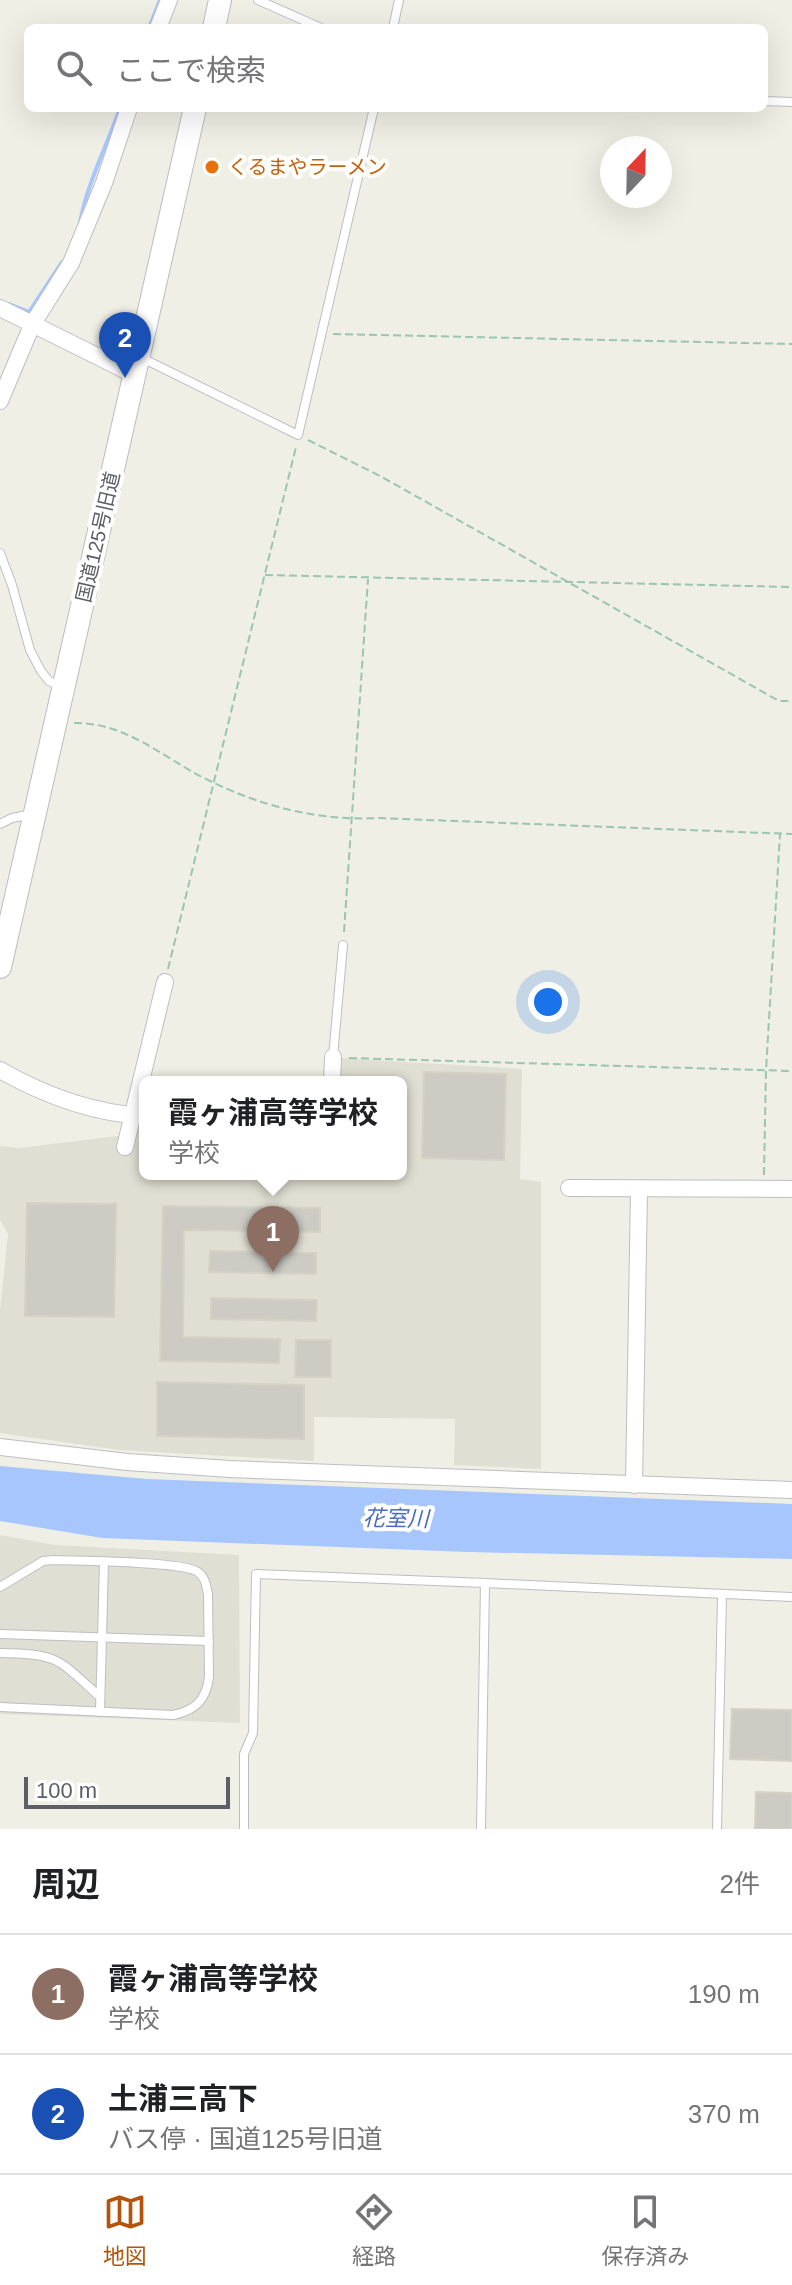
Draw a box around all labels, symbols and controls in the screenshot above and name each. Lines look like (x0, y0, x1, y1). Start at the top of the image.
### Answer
search box (24, 24, 768, 112)
icon: search (52, 46, 96, 90)
text: ここで検索 (116, 54, 266, 87)
north arrow (600, 136, 672, 208)
place label: くるまやラーメン (228, 156, 387, 178)
marker: くるまやラーメン (203, 158, 221, 176)
pin: 2 (99, 312, 151, 378)
street label: 国道125号旧道 (72, 470, 124, 604)
your location (528, 982, 568, 1022)
popup (139, 1076, 407, 1180)
text: 霞ヶ浦高等学校 (168, 1096, 378, 1129)
text: 学校 (168, 1138, 220, 1168)
pin: 1 (247, 1206, 299, 1272)
water label: 花室川 (363, 1505, 431, 1532)
scale bar (24, 1773, 230, 1809)
text: 100 m (36, 1778, 97, 1803)
text: 周辺 (32, 1865, 100, 1903)
text: 2件 (720, 1869, 760, 1899)
text: 霞ヶ浦高等学校 (108, 1962, 318, 1995)
text: 1 (51, 1979, 65, 2009)
text: 190 m (688, 1979, 760, 2009)
text: 学校 (108, 2004, 160, 2034)
text: 土浦三高下 (108, 2082, 258, 2115)
text: 2 (51, 2099, 65, 2129)
text: 370 m (688, 2099, 760, 2129)
text: バス停 · 国道125号旧道 (108, 2124, 383, 2154)
tab: 地図 (103, 2190, 147, 2270)
tab: 経路 (352, 2190, 396, 2270)
tab: 保存済み (601, 2190, 689, 2270)

